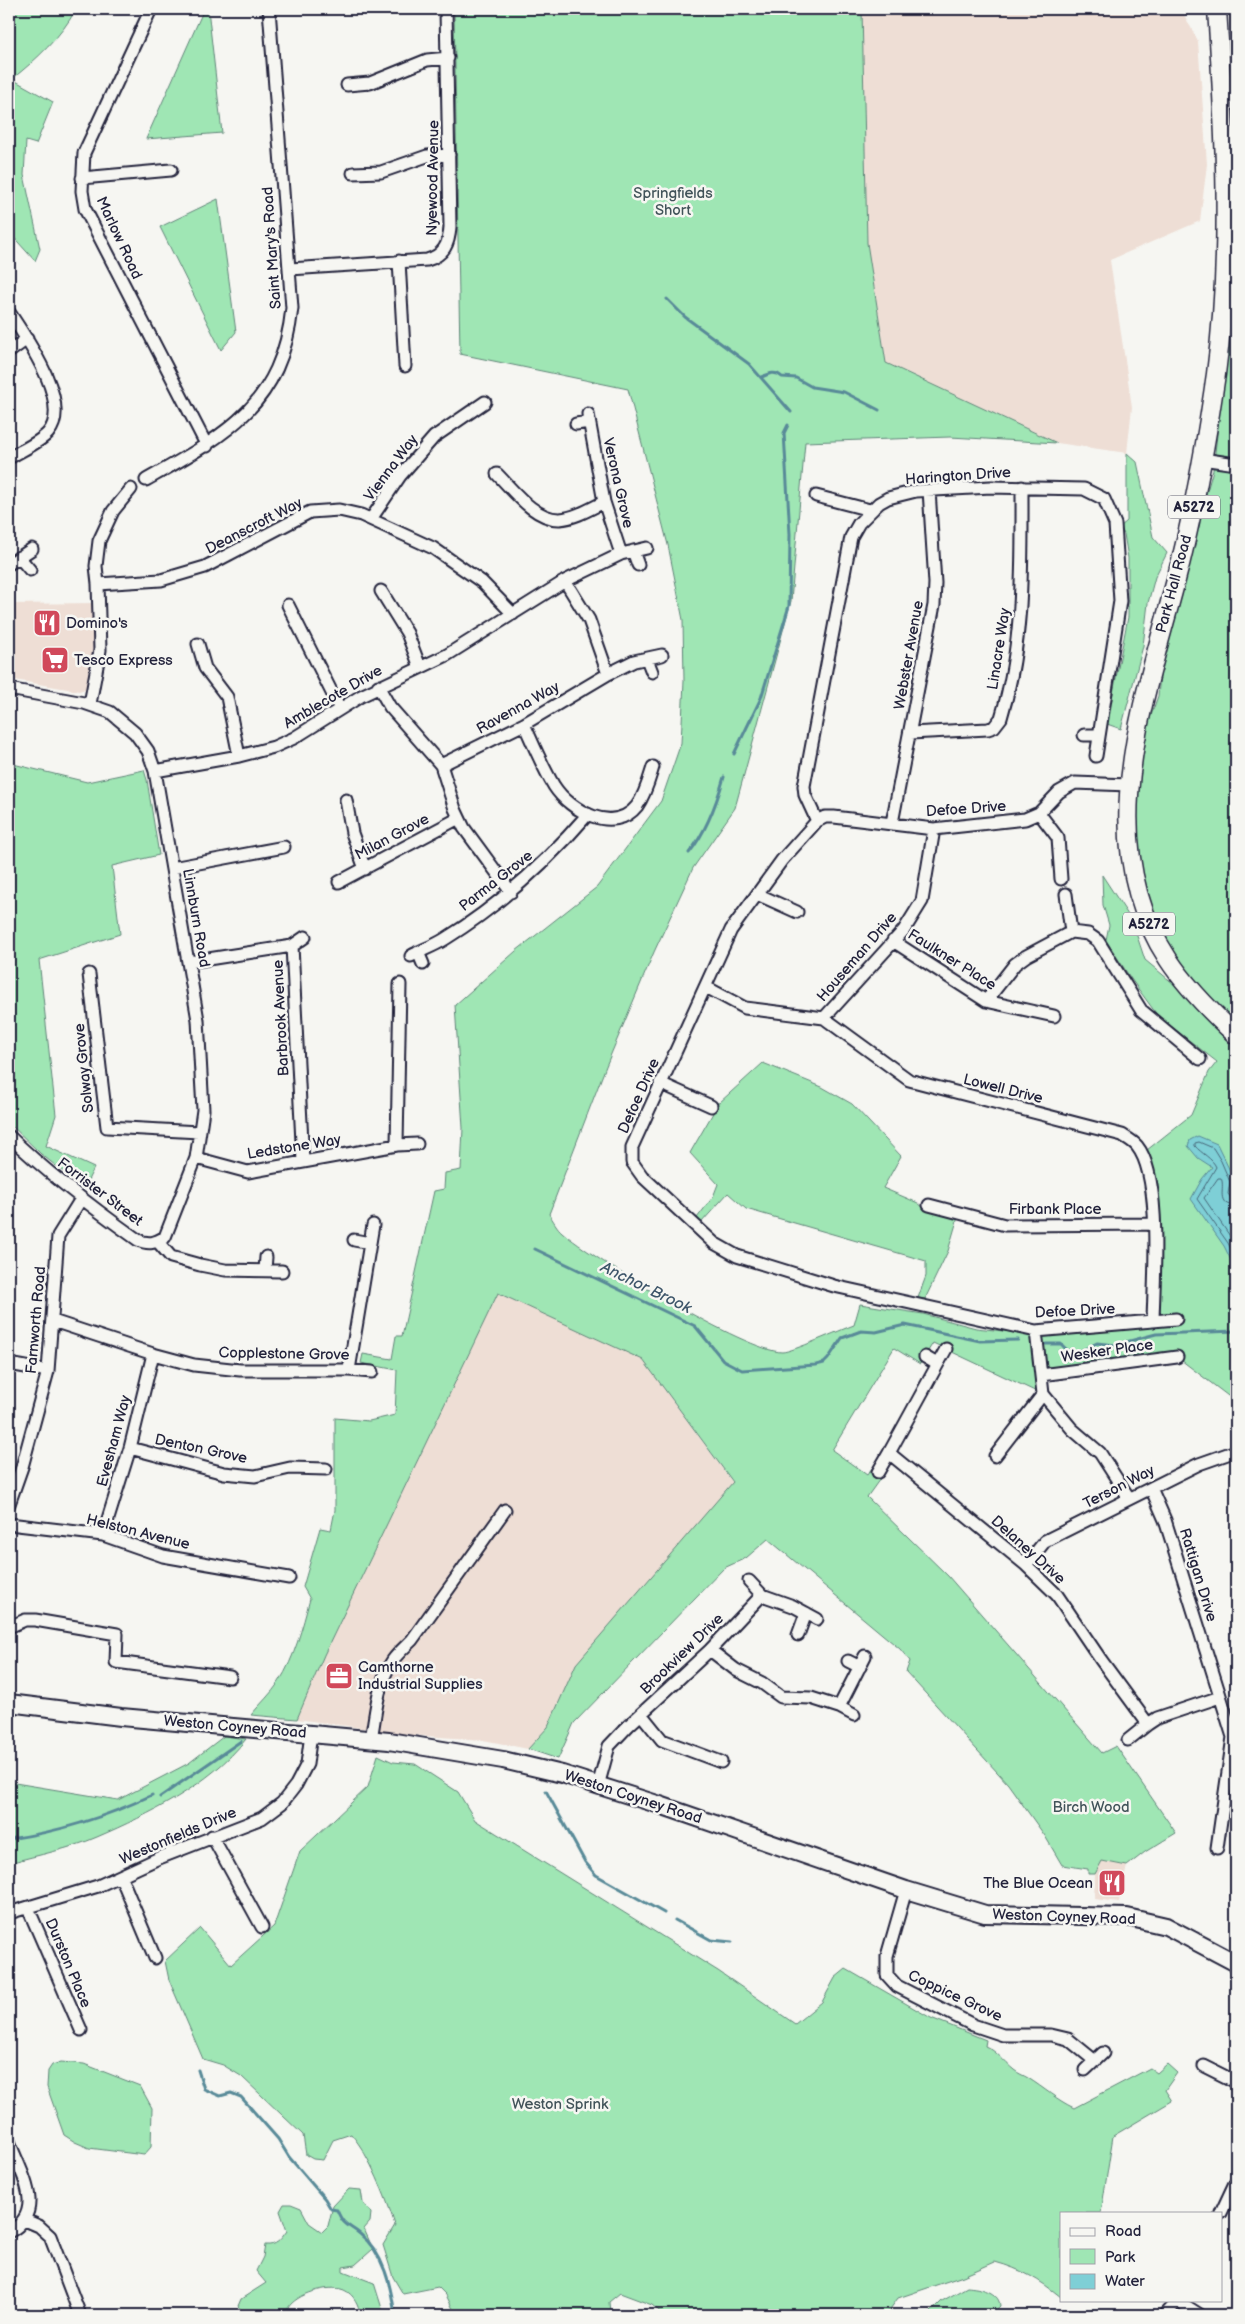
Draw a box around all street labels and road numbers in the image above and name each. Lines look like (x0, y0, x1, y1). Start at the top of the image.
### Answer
street label: Nyewood Avenue (422, 120, 444, 236)
street label: Saint Mary's Road (258, 186, 286, 310)
street label: Marlow Road (92, 194, 146, 282)
street label: Vienna Way (360, 431, 422, 505)
street label: Verona Grove (598, 436, 638, 530)
street label: Harington Drive (904, 463, 1012, 489)
street label: Deanscroft Way (202, 493, 306, 559)
road number: A5272 (1168, 496, 1220, 518)
street label: Park Hall Road (1152, 533, 1196, 635)
street label: Webster Avenue (890, 599, 928, 711)
street label: Linacre Way (983, 606, 1015, 691)
street label: Amblecote Drive (280, 661, 386, 733)
street label: Ravenna Way (473, 677, 563, 739)
street label: Defoe Drive (925, 797, 1007, 821)
street label: Milan Grove (352, 809, 432, 865)
street label: Parma Grove (455, 846, 537, 916)
street label: Linnburn Road (178, 867, 214, 969)
street label: Houseman Drive (813, 908, 901, 1006)
road number: A5272 (1123, 912, 1175, 936)
street label: Faulkner Place (904, 925, 1000, 995)
street label: Barbrook Avenue (268, 959, 294, 1077)
street label: Solway Grove (70, 1022, 98, 1114)
street label: Defoe Drive (614, 1055, 664, 1137)
street label: Lowell Drive (961, 1070, 1045, 1108)
street label: Ledstone Way (246, 1130, 342, 1164)
street label: Forrister Street (53, 1154, 147, 1231)
street label: Firbank Place (1009, 1200, 1101, 1219)
street label: Farnworth Road (22, 1265, 50, 1375)
street label: Defoe Drive (1034, 1299, 1116, 1323)
street label: Wesker Place (1060, 1335, 1154, 1367)
street label: Copplestone Grove (218, 1343, 350, 1365)
street label: Evesham Way (93, 1393, 135, 1489)
street label: Denton Grove (153, 1430, 249, 1468)
street label: Terson Way (1080, 1461, 1158, 1513)
street label: Helston Avenue (84, 1510, 192, 1554)
street label: Delaney Drive (987, 1512, 1069, 1588)
street label: Rattigan Drive (1175, 1526, 1221, 1624)
street label: Brookview Drive (636, 1609, 728, 1699)
street label: Weston Coyney Road (163, 1711, 307, 1743)
street label: Weston Coyney Road (562, 1766, 704, 1828)
street label: Westonfields Drive (117, 1803, 239, 1869)
street label: Weston Coyney Road (992, 1905, 1136, 1929)
street label: Durston Place (41, 1915, 95, 2011)
street label: Coppice Grove (905, 1966, 1005, 2026)

